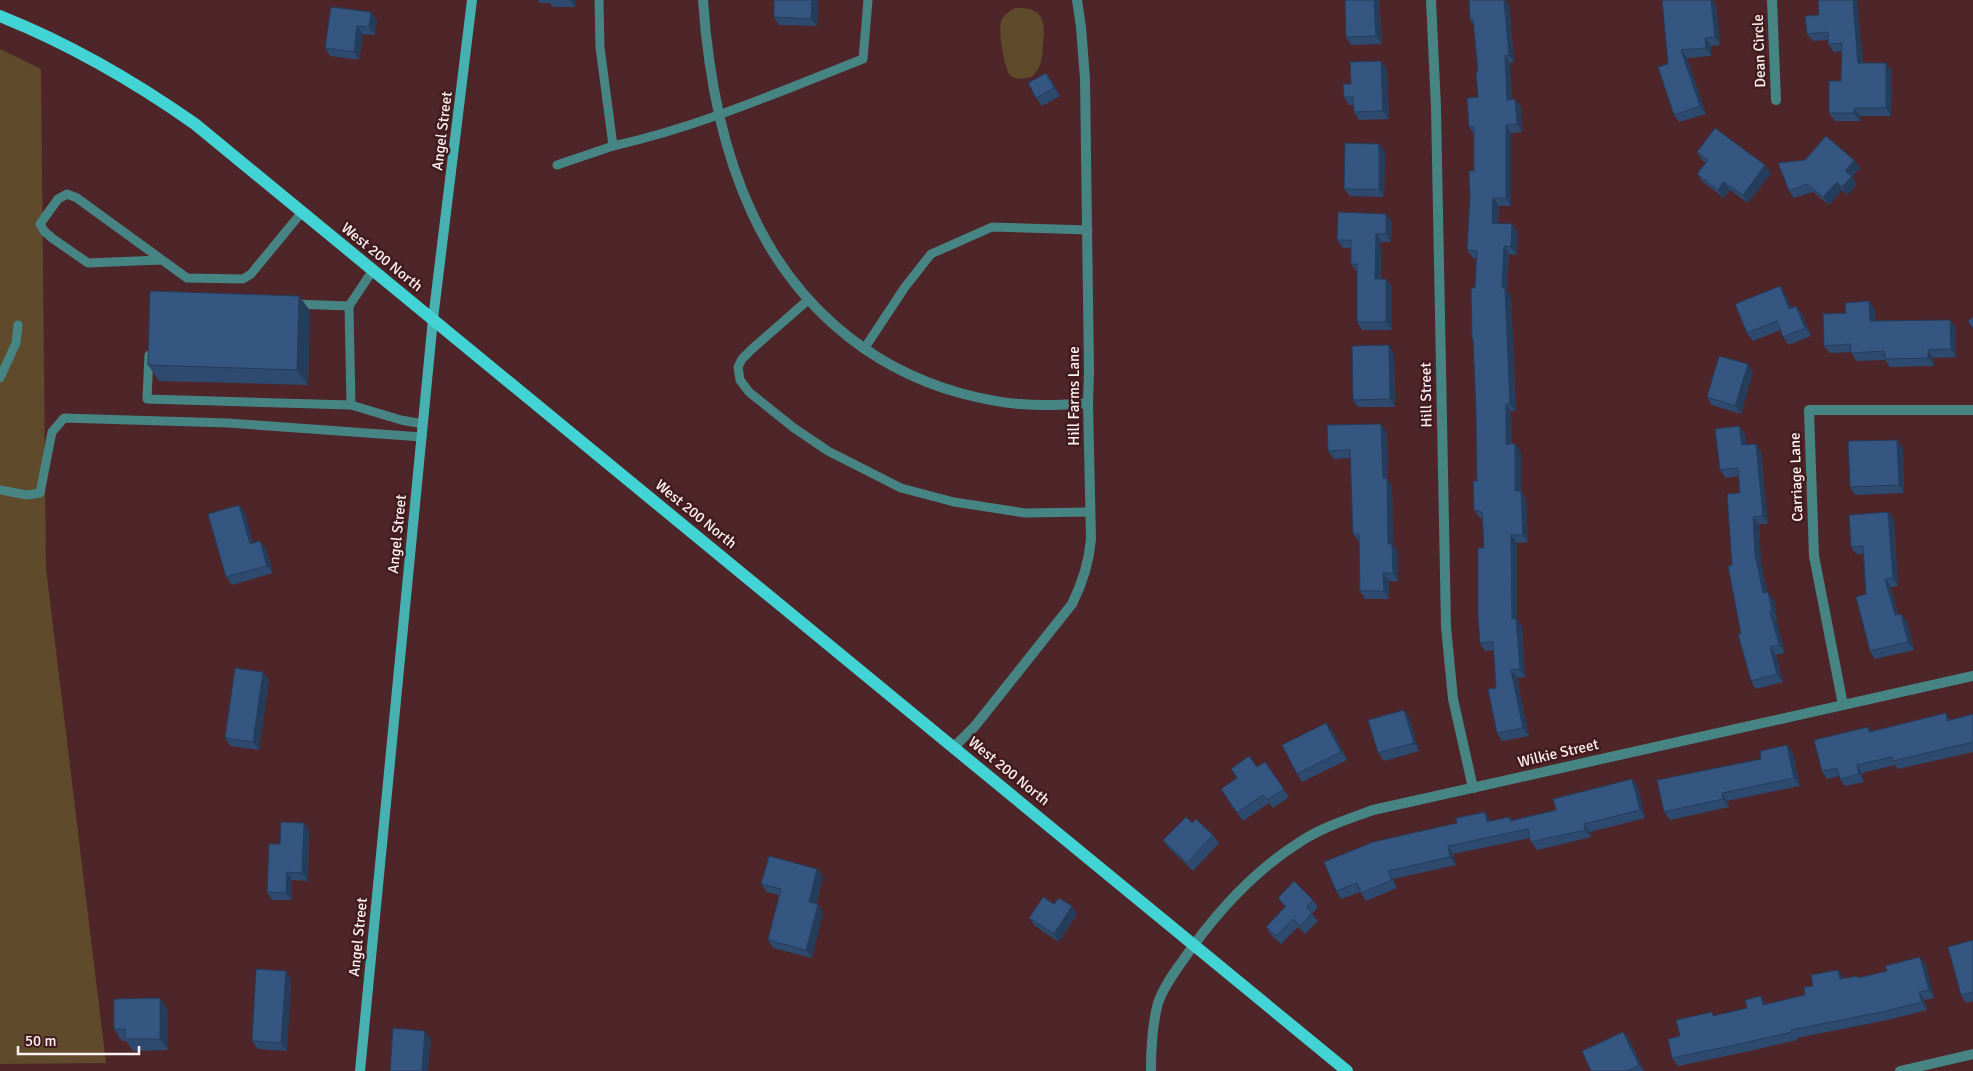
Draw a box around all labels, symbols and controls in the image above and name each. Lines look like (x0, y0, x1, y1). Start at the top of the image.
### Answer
street label: Dean Circle (1749, 14, 1769, 88)
street label: Angel Street (428, 90, 456, 172)
street label: West 200 North (338, 219, 426, 295)
street label: Hill Farms Lane (1065, 346, 1083, 446)
street label: Hill Street (1416, 362, 1436, 428)
street label: Carriage Lane (1785, 432, 1807, 522)
street label: West 200 North (652, 476, 740, 552)
street label: Angel Street (384, 493, 410, 575)
street label: West 200 North (965, 733, 1053, 809)
street label: Wilkie Street (1516, 735, 1600, 771)
street label: Angel Street (345, 896, 371, 978)
scale bar (18, 1024, 139, 1056)
text: 50 m (25, 1032, 56, 1050)

